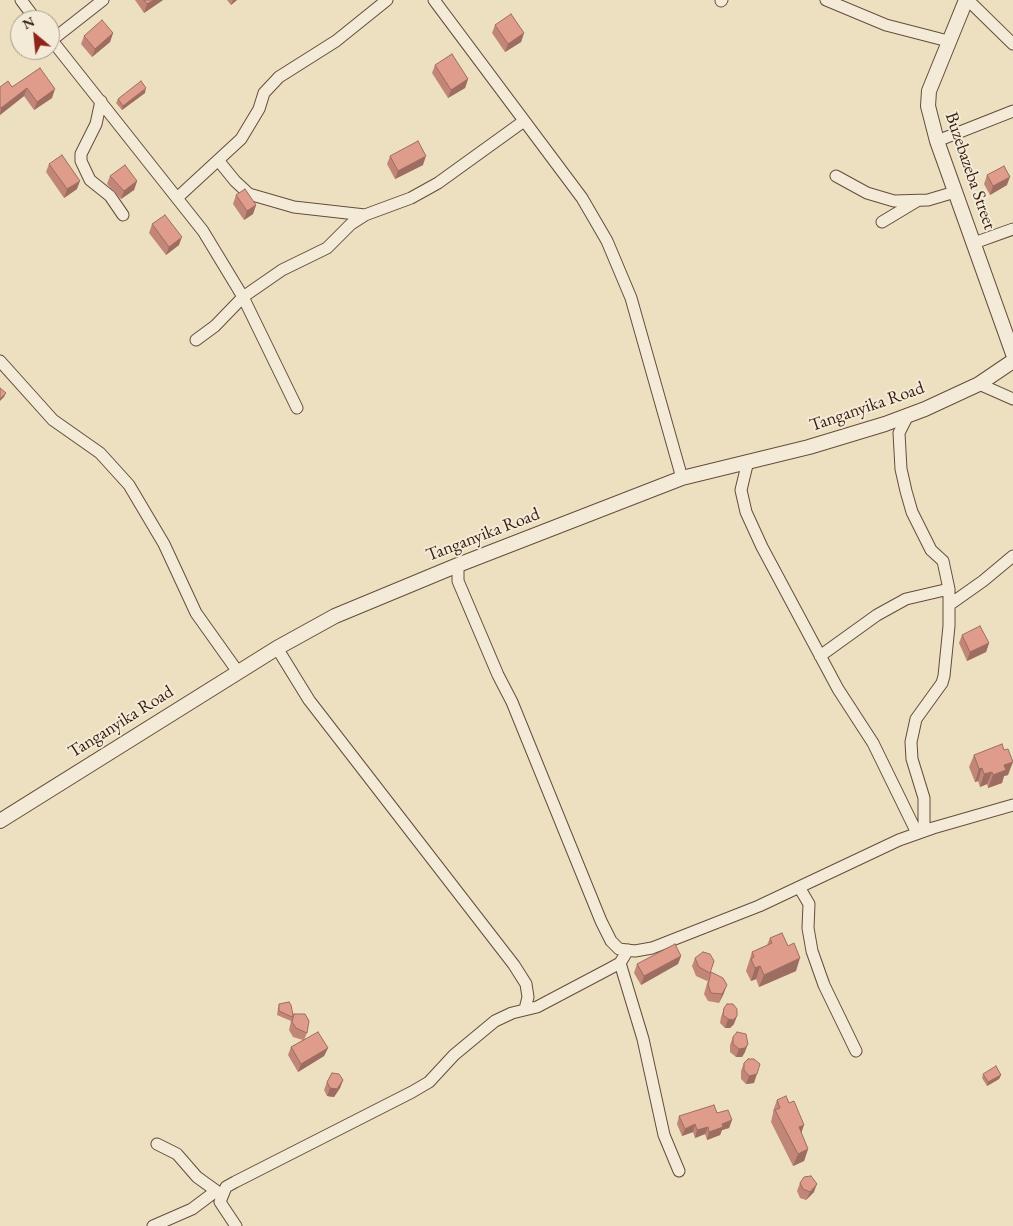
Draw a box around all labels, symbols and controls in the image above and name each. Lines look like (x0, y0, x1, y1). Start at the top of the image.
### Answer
north arrow (10, 10, 60, 60)
text: N (19, 12, 38, 33)
street label: Buzebazeba Street (940, 110, 1000, 232)
street label: Tanganyika Road (807, 377, 927, 437)
street label: Tanganyika Road (423, 503, 543, 567)
street label: Tanganyika Road (64, 681, 178, 763)

